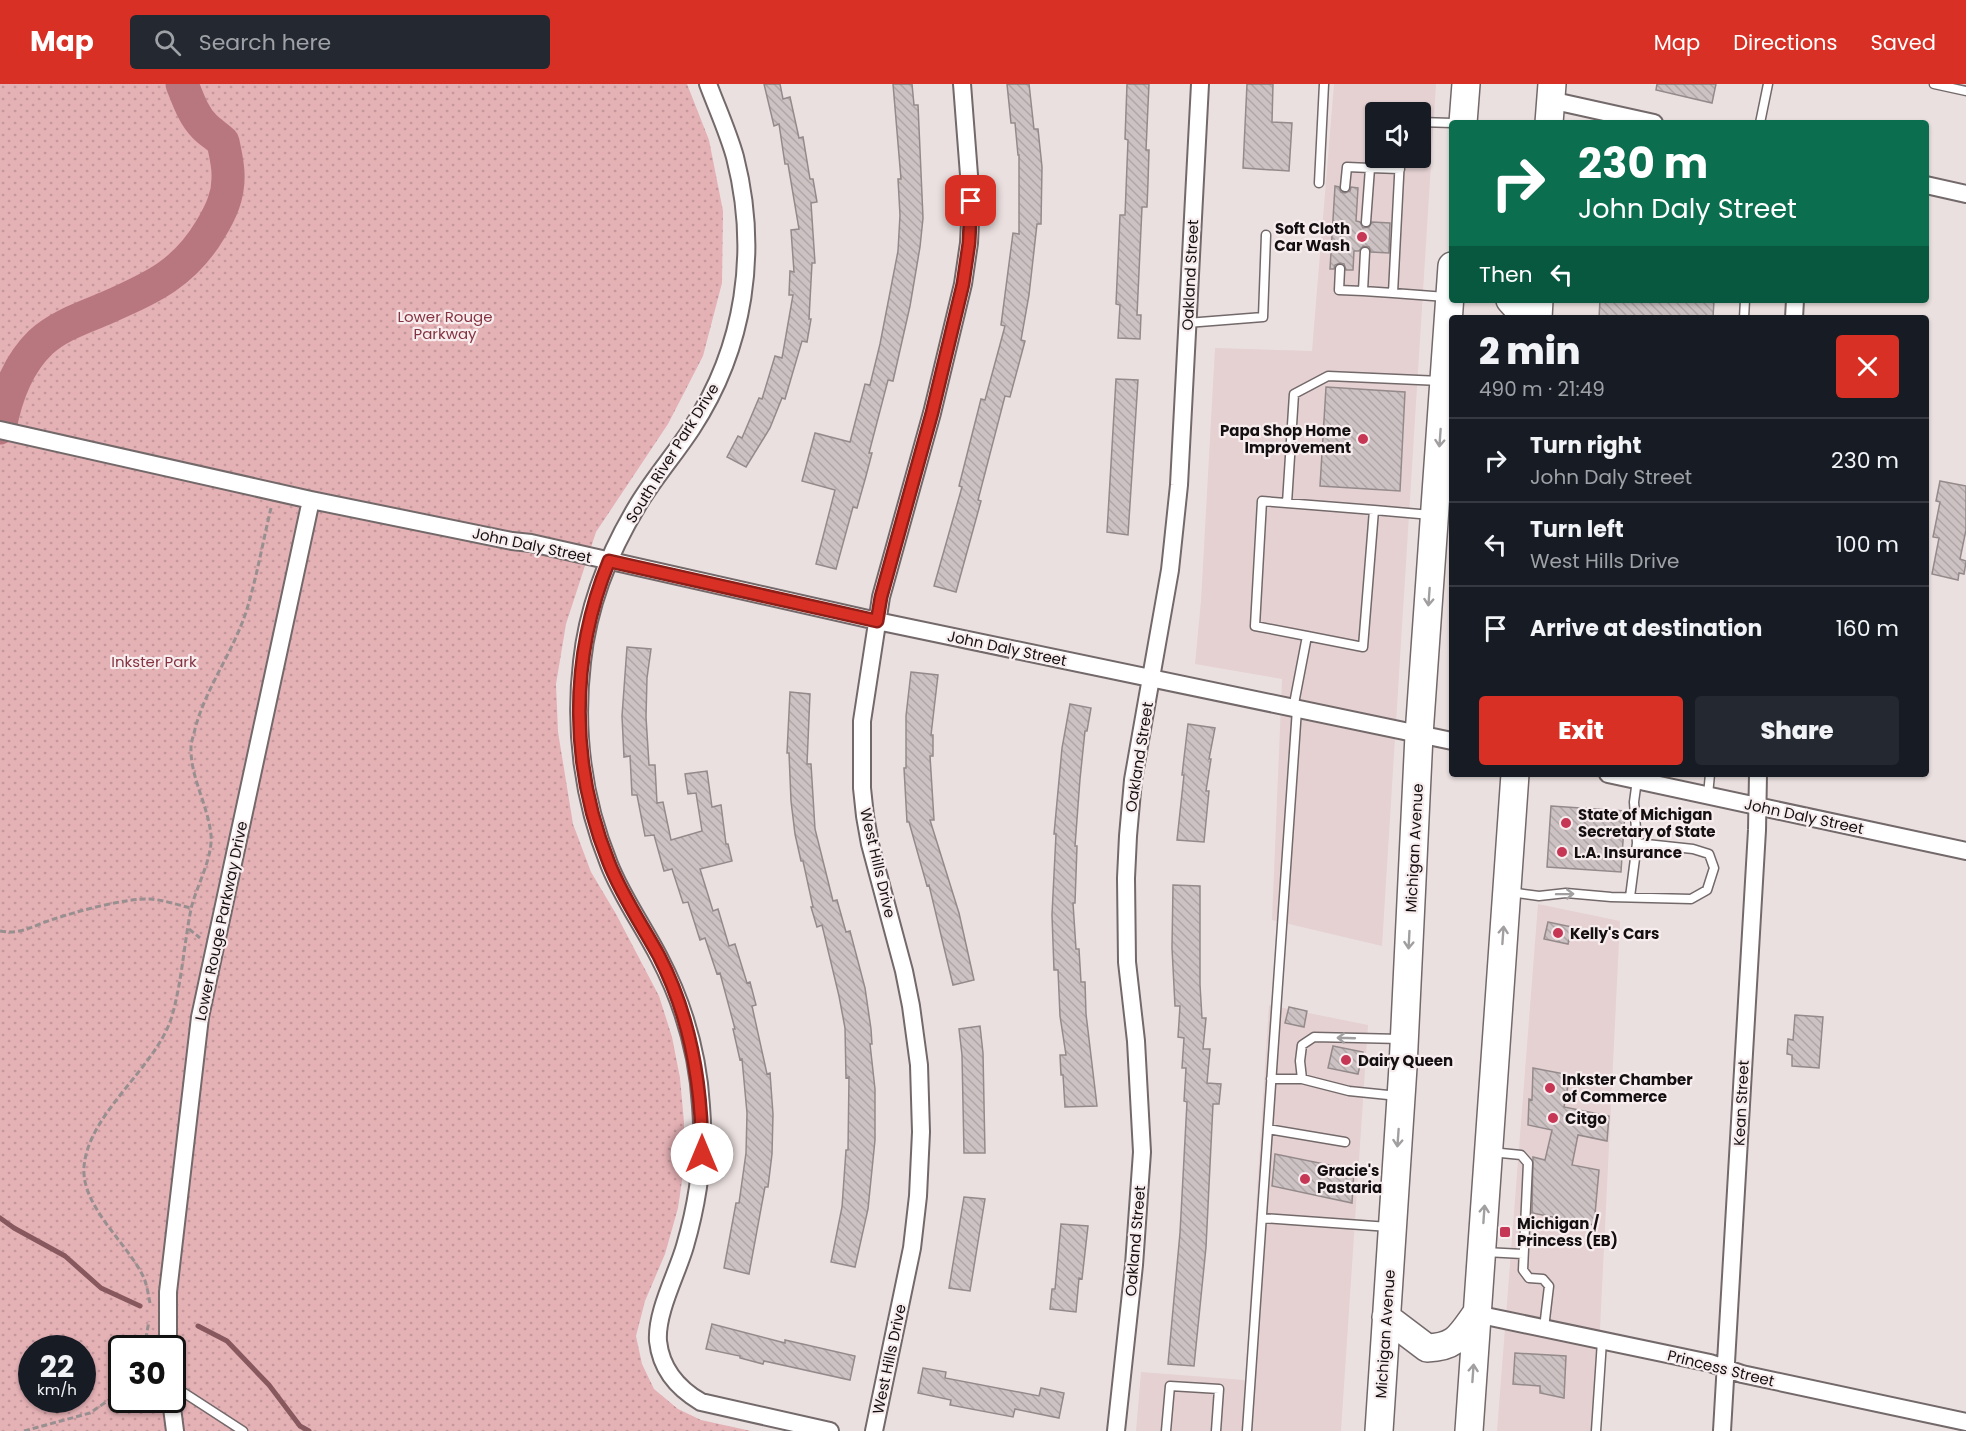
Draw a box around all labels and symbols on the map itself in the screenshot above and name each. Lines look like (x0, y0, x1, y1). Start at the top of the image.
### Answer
pin (945, 175, 996, 226)
place label: Soft Cloth Car Wash (1274, 218, 1350, 256)
street label: Oakland Street (1177, 219, 1203, 331)
marker: Soft Cloth Car Wash (1355, 230, 1369, 244)
park label: Lower Rouge Parkway (397, 306, 493, 344)
street label: South River Park Drive (620, 379, 724, 527)
place label: Papa Shop Home Improvement (1220, 420, 1351, 458)
one-way arrow (1434, 427, 1445, 447)
marker: Papa Shop Home Improvement (1356, 432, 1370, 446)
street label: John Daly Street (470, 522, 594, 568)
one-way arrow (1423, 587, 1434, 607)
street label: John Daly Street (945, 625, 1069, 671)
park label: Inkster Park (111, 651, 197, 672)
street label: Oakland Street (1120, 700, 1158, 814)
street label: Michigan Avenue (1400, 783, 1428, 913)
street label: John Daly Street (1742, 793, 1866, 839)
place label: State of Michigan Secretary of State (1578, 804, 1716, 842)
street label: West Hills Drive (855, 806, 901, 920)
marker: State of Michigan Secretary of State (1559, 816, 1573, 830)
street label: Lower Rouge Parkway Drive (190, 819, 252, 1023)
place label: L.A. Insurance (1574, 842, 1682, 863)
marker: L.A. Insurance (1555, 845, 1569, 859)
one-way arrow (1554, 888, 1574, 900)
place label: Kelly's Cars (1570, 923, 1659, 944)
one-way arrow (1498, 925, 1509, 945)
marker: Kelly's Cars (1551, 926, 1565, 940)
one-way arrow (1404, 930, 1415, 949)
one-way arrow (1337, 1033, 1357, 1044)
place label: Dairy Queen (1358, 1050, 1453, 1071)
marker: Dairy Queen (1339, 1053, 1353, 1067)
street label: Kean Street (1728, 1060, 1754, 1146)
place label: Inkster Chamber of Commerce (1562, 1069, 1693, 1107)
marker: Inkster Chamber of Commerce (1543, 1081, 1557, 1095)
place label: Citgo (1565, 1108, 1607, 1129)
marker: Citgo (1546, 1111, 1560, 1125)
position arrow (670, 1122, 734, 1186)
one-way arrow (1393, 1128, 1404, 1148)
place label: Gracie's Pastaria (1317, 1160, 1382, 1198)
marker: Gracie's Pastaria (1298, 1172, 1312, 1186)
street label: Oakland Street (1120, 1185, 1150, 1297)
one-way arrow (1478, 1204, 1489, 1224)
place label: Michigan / Princess (EB) (1517, 1213, 1618, 1251)
marker: Michigan / Princess (EB) (1498, 1225, 1512, 1239)
street label: Michigan Avenue (1370, 1269, 1400, 1399)
street label: West Hills Drive (867, 1302, 911, 1416)
speed limit sign: 30 (108, 1335, 186, 1413)
street label: Princess Street (1665, 1345, 1777, 1391)
one-way arrow (1467, 1363, 1478, 1383)

